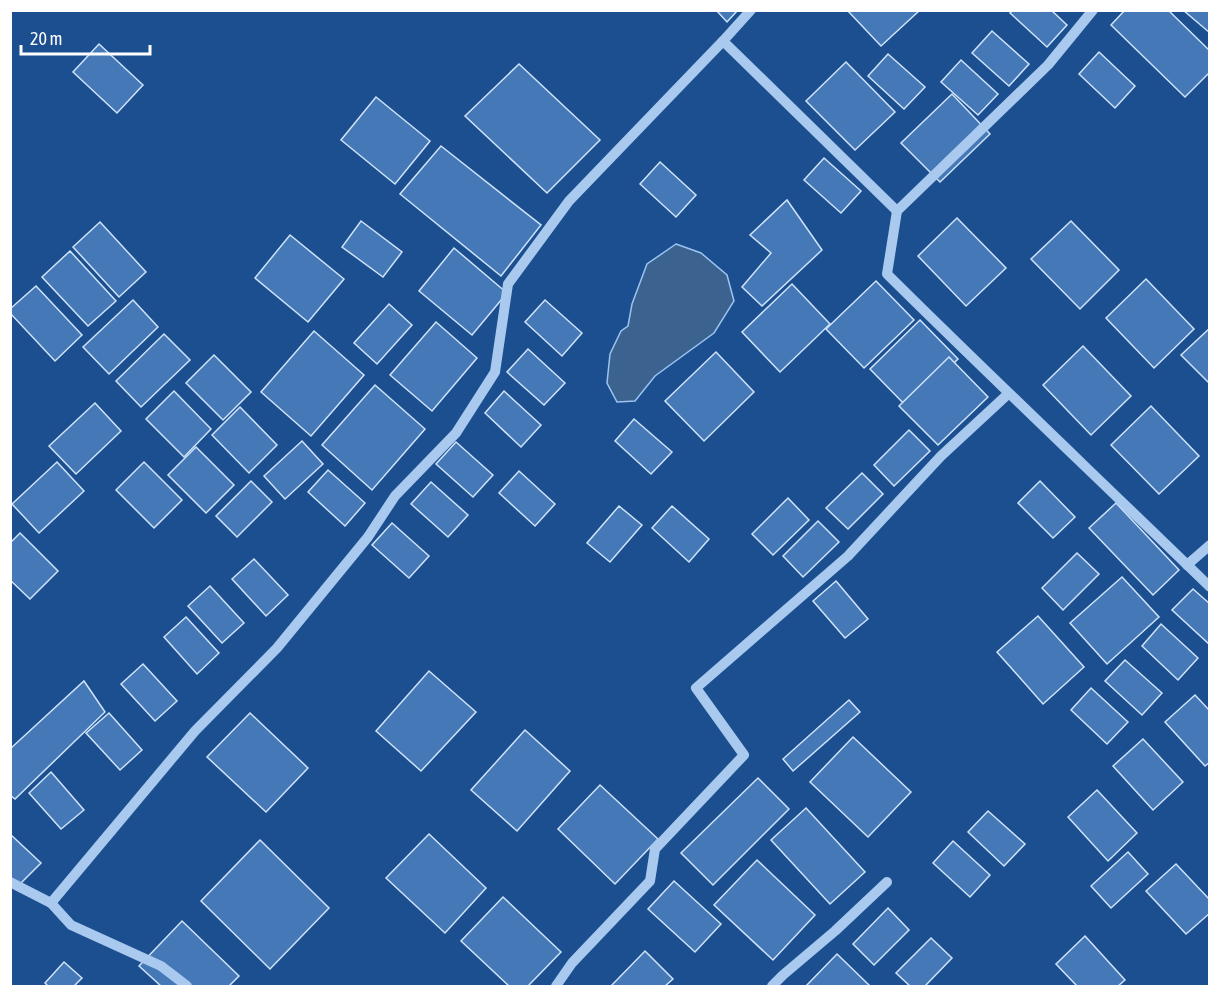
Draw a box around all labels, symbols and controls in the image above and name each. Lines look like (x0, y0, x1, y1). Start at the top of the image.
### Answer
scale bar (21, 18, 150, 56)
text: 20 m (30, 28, 62, 49)

